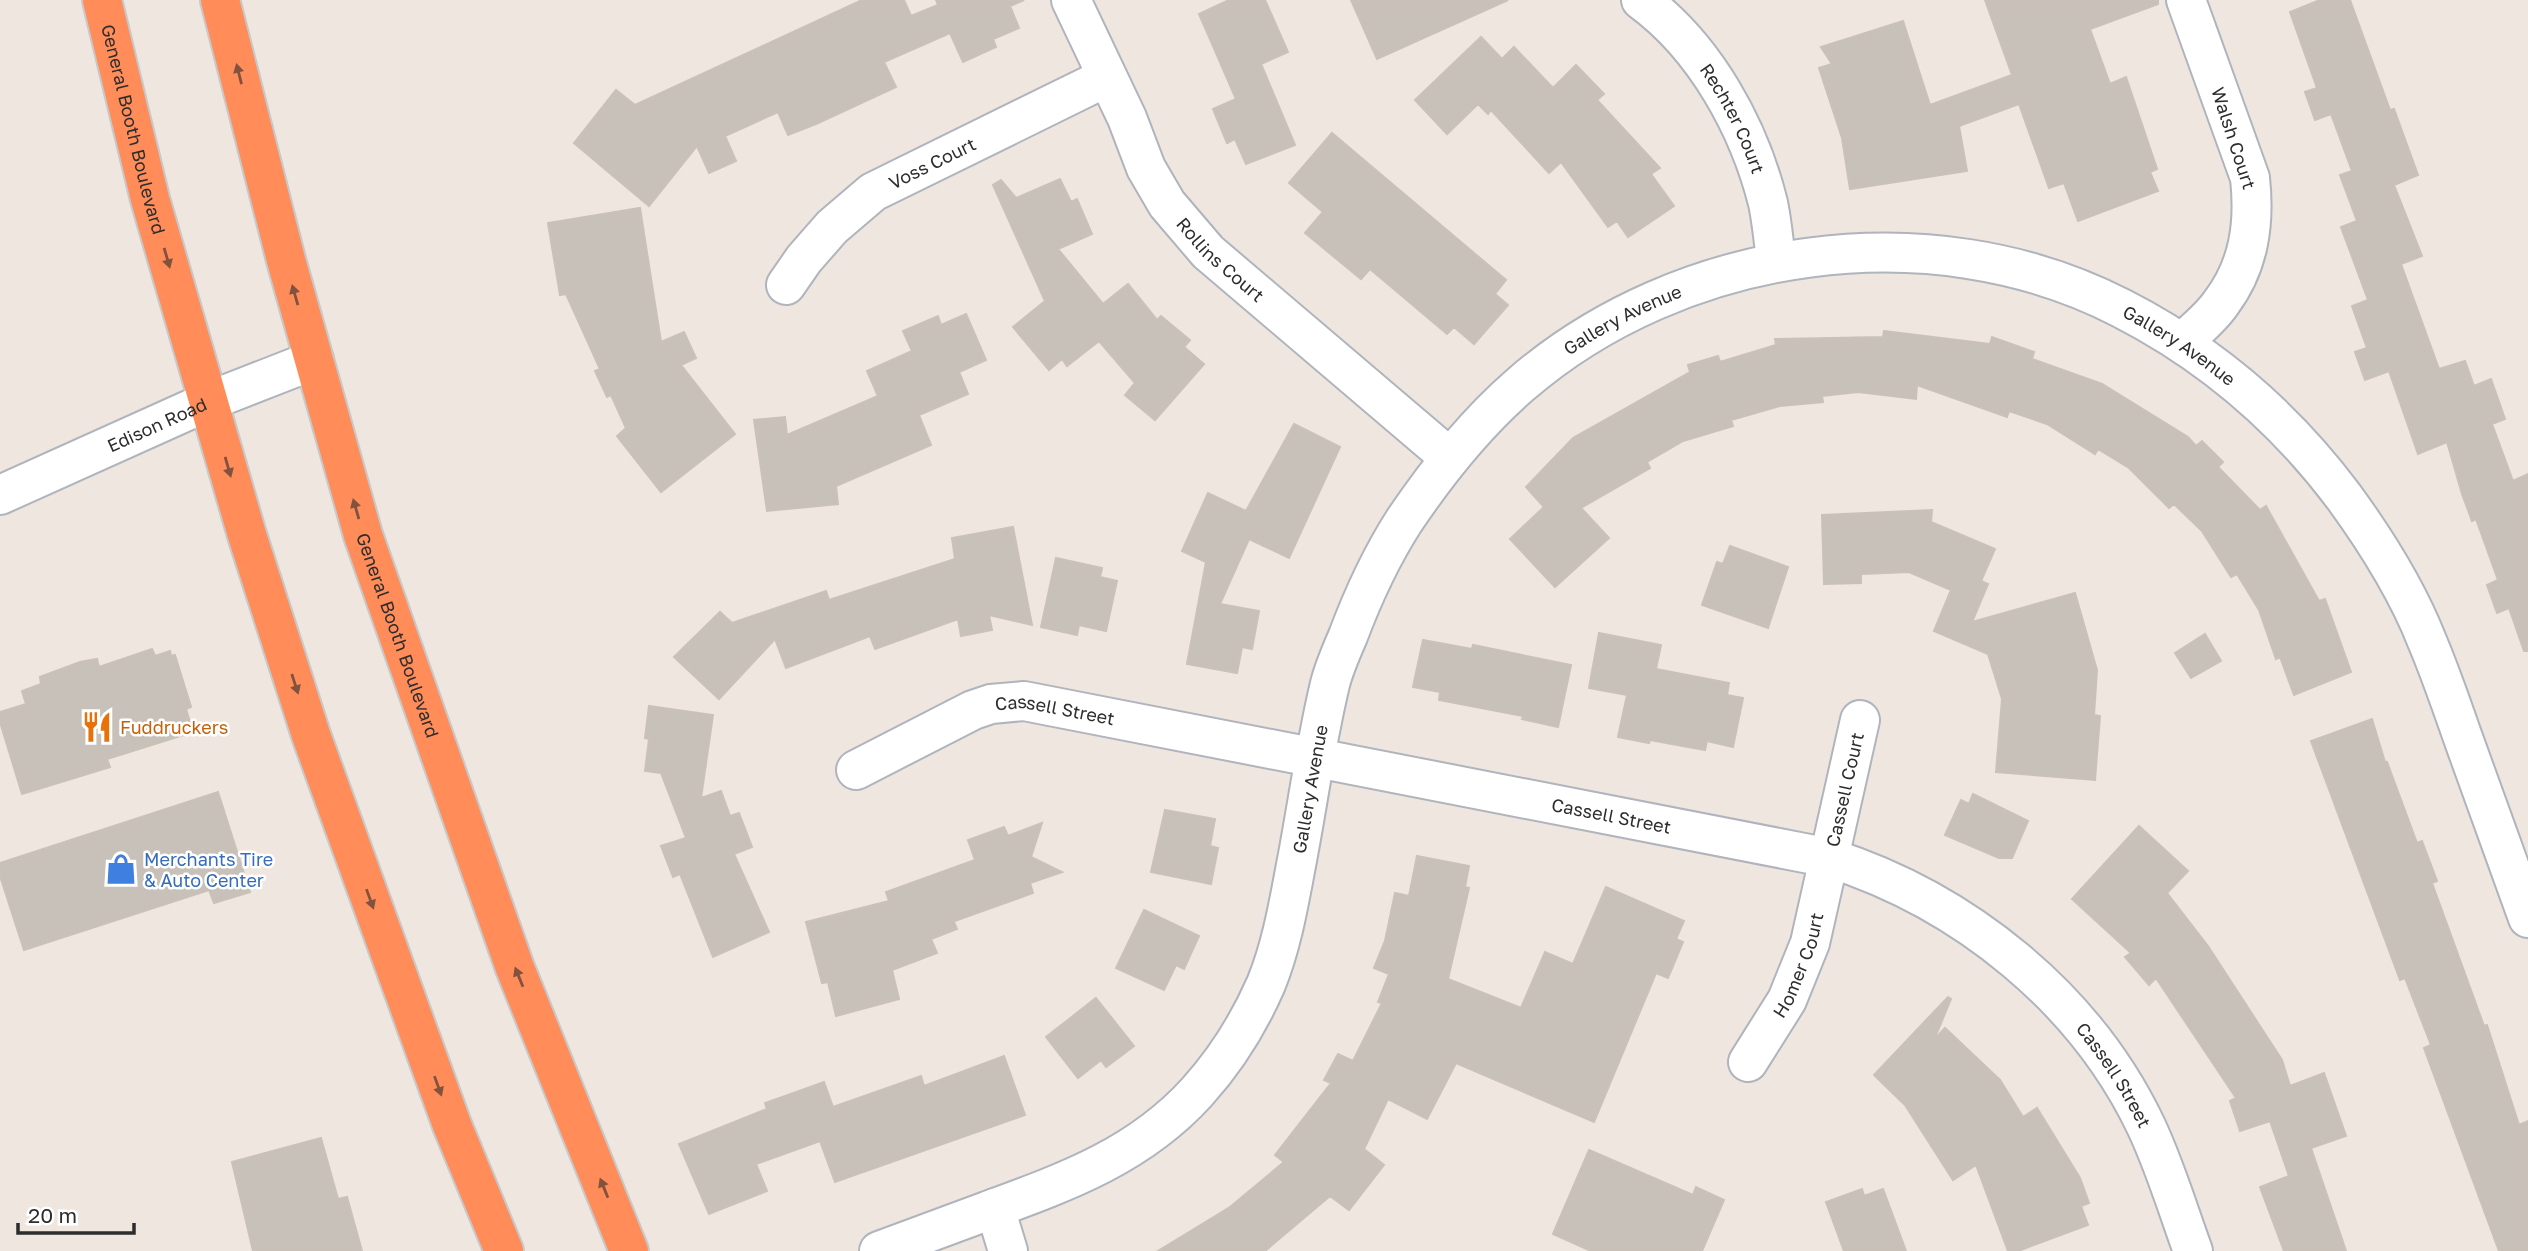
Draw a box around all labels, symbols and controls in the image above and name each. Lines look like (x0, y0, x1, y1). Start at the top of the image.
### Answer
street label: General Booth Boulevard (97, 22, 171, 237)
street label: Rechter Court (1696, 59, 1770, 176)
one-way arrow (233, 63, 244, 85)
street label: Walsh Court (2207, 84, 2261, 192)
street label: Voss Court (885, 132, 979, 194)
street label: Rollins Court (1172, 213, 1269, 306)
one-way arrow (162, 247, 173, 269)
street label: Gallery Avenue (1559, 280, 1685, 359)
one-way arrow (290, 284, 300, 305)
street label: Gallery Avenue (2119, 300, 2240, 390)
street label: Edison Road (104, 393, 210, 456)
one-way arrow (223, 457, 233, 478)
one-way arrow (350, 498, 361, 520)
street label: General Booth Boulevard (352, 530, 444, 741)
one-way arrow (290, 674, 300, 695)
street label: Cassell Street (994, 690, 1116, 729)
restaurant icon: Fuddruckers (80, 710, 114, 744)
place label: Fuddruckers (120, 716, 228, 738)
street label: Gallery Avenue (1287, 723, 1332, 855)
street label: Cassell Court (1821, 730, 1868, 849)
street label: Cassell Street (1550, 793, 1673, 838)
place label: Merchants Tire & Auto Center (144, 848, 273, 891)
shop icon: Merchants Tire & Auto Center (104, 852, 138, 886)
one-way arrow (365, 888, 376, 909)
street label: Homer Court (1768, 911, 1827, 1022)
one-way arrow (513, 966, 524, 987)
street label: Cassell Street (2072, 1018, 2156, 1131)
one-way arrow (433, 1076, 444, 1097)
one-way arrow (598, 1177, 609, 1198)
scale bar (18, 1192, 133, 1236)
text: 20 m (28, 1202, 77, 1228)

